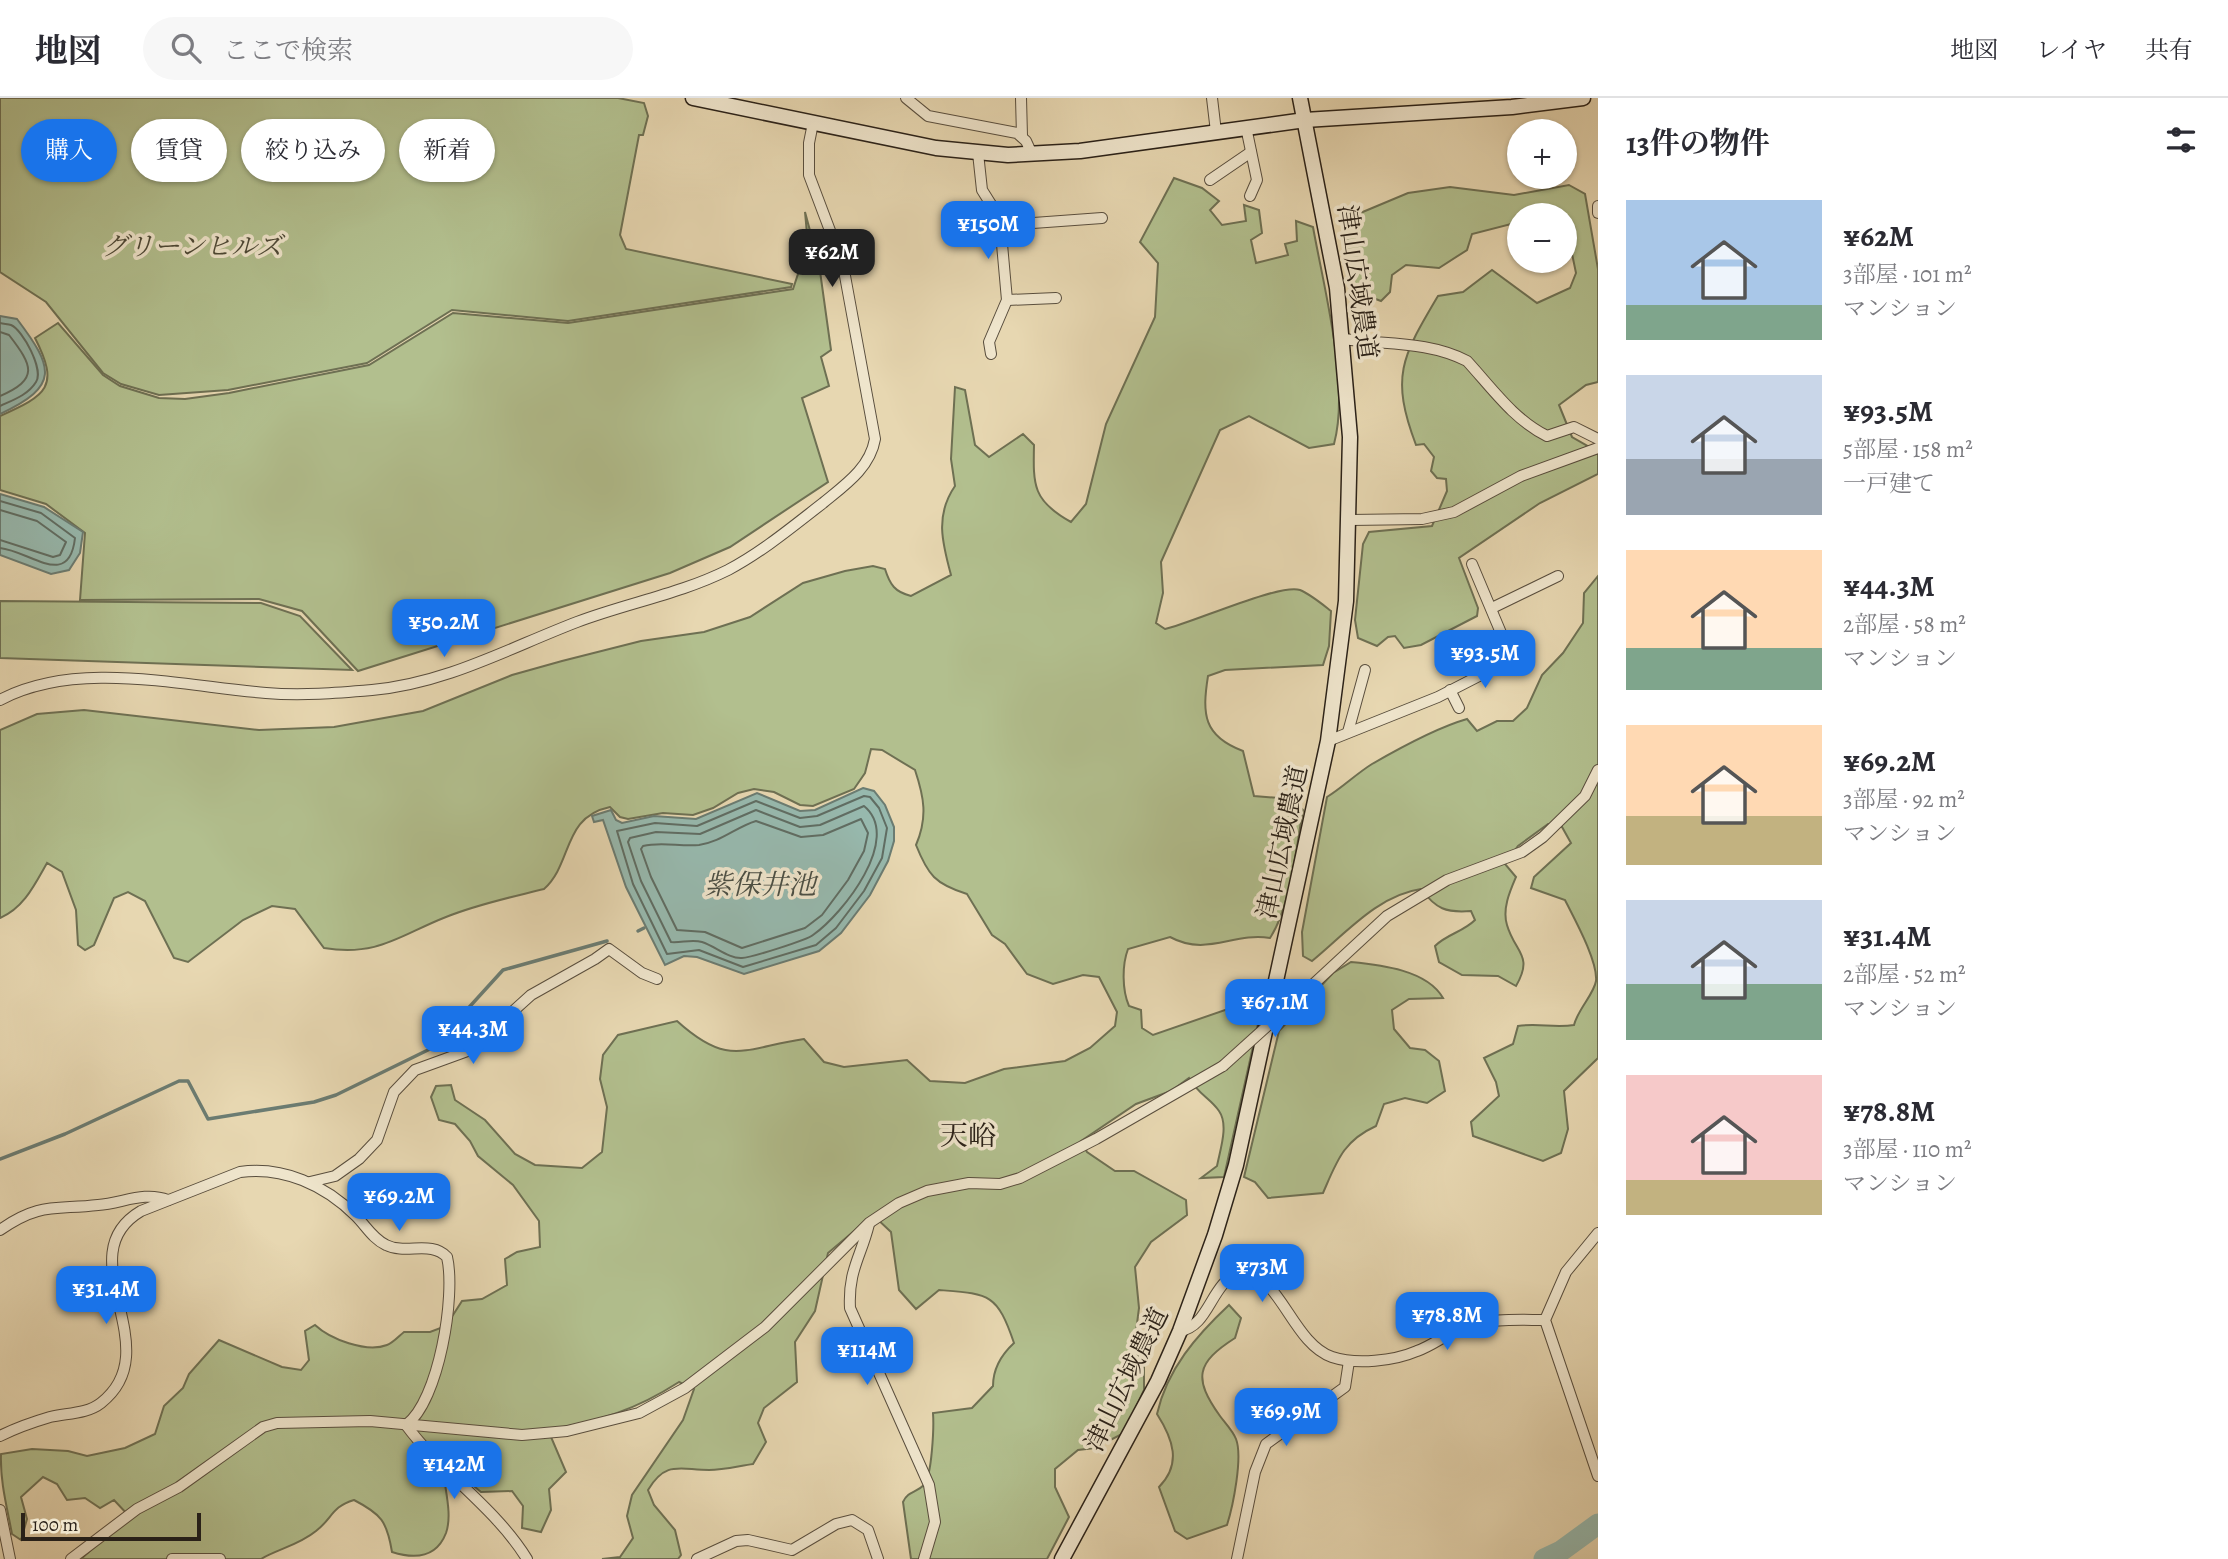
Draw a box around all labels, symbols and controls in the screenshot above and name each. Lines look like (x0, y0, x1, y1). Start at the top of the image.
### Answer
search box (143, 17, 633, 80)
text: 地図 (35, 28, 101, 73)
icon: search (167, 29, 205, 67)
text: ここで検索 (223, 33, 353, 68)
text: 地図 (1950, 34, 1998, 66)
text: レイヤ (2036, 34, 2107, 66)
text: 共有 (2145, 34, 2193, 66)
chip: 購入 (21, 119, 117, 182)
chip: 賃貸 (131, 119, 227, 182)
chip: 絞り込み (241, 119, 385, 182)
chip: 新着 (399, 119, 495, 182)
map controls (1507, 119, 1577, 273)
button: + (1507, 119, 1577, 189)
icon: filters (2162, 121, 2200, 159)
text: 13件の物件 (1626, 123, 1770, 163)
pin: ¥150M (939, 202, 1037, 261)
street label: 津山広域農道 (1329, 202, 1386, 362)
button: − (1507, 203, 1577, 273)
text: ¥150M (957, 208, 1019, 239)
text: ¥62M (1843, 216, 1914, 256)
icon: home (1682, 228, 1766, 312)
park label: グリーンヒルズ (102, 229, 286, 264)
pin: ¥62M (791, 230, 873, 289)
text: ¥62M (805, 236, 859, 267)
text: 3部屋 · 101 m² (1843, 259, 1971, 290)
text: マンション (1843, 293, 1957, 324)
text: ¥93.5M (1843, 391, 1933, 431)
icon: home (1682, 403, 1766, 487)
text: 5部屋 · 158 m² (1843, 434, 1973, 465)
text: 一戸建て (1843, 468, 1935, 499)
text: ¥44.3M (1843, 566, 1935, 606)
icon: home (1682, 578, 1766, 662)
pin: ¥50.2M (387, 600, 501, 659)
text: ¥50.2M (408, 606, 480, 637)
text: 2部屋 · 58 m² (1843, 609, 1966, 640)
pin: ¥93.5M (1428, 630, 1542, 690)
text: ¥93.5M (1450, 637, 1520, 668)
text: マンション (1843, 643, 1957, 674)
text: ¥69.2M (1843, 741, 1936, 781)
icon: home (1682, 753, 1766, 837)
street label: 津山広域農道 (1249, 762, 1316, 922)
text: 3部屋 · 92 m² (1843, 784, 1965, 815)
text: マンション (1843, 818, 1957, 849)
water label: 紫保井池 (704, 866, 819, 904)
text: ¥31.4M (1843, 916, 1931, 956)
icon: home (1682, 928, 1766, 1012)
text: 2部屋 · 52 m² (1843, 959, 1966, 990)
pin: ¥67.1M (1218, 979, 1332, 1039)
text: ¥67.1M (1241, 986, 1309, 1017)
text: マンション (1843, 993, 1957, 1024)
pin: ¥44.3M (416, 1006, 530, 1066)
text: ¥44.3M (438, 1013, 508, 1044)
text: ¥78.8M (1843, 1091, 1935, 1131)
icon: home (1682, 1103, 1766, 1187)
district label: 天峪 (940, 1117, 996, 1155)
text: 3部屋 · 110 m² (1843, 1134, 1971, 1165)
text: マンション (1843, 1168, 1957, 1199)
pin: ¥69.2M (342, 1174, 456, 1233)
text: ¥69.2M (363, 1180, 435, 1211)
pin: ¥73M (1221, 1244, 1303, 1304)
text: ¥73M (1236, 1251, 1288, 1282)
pin: ¥31.4M (49, 1266, 163, 1326)
text: ¥31.4M (72, 1273, 140, 1304)
pin: ¥78.8M (1390, 1292, 1504, 1352)
text: ¥78.8M (1412, 1299, 1482, 1330)
street label: 津山広域農道 (1077, 1301, 1176, 1457)
pin: ¥114M (818, 1328, 916, 1387)
text: ¥114M (837, 1334, 897, 1365)
pin: ¥69.9M (1229, 1388, 1343, 1448)
text: ¥69.9M (1251, 1395, 1321, 1426)
pin: ¥142M (405, 1442, 503, 1501)
text: ¥142M (423, 1448, 485, 1479)
scale bar (21, 1510, 201, 1542)
text: 100 m (32, 1512, 78, 1538)

